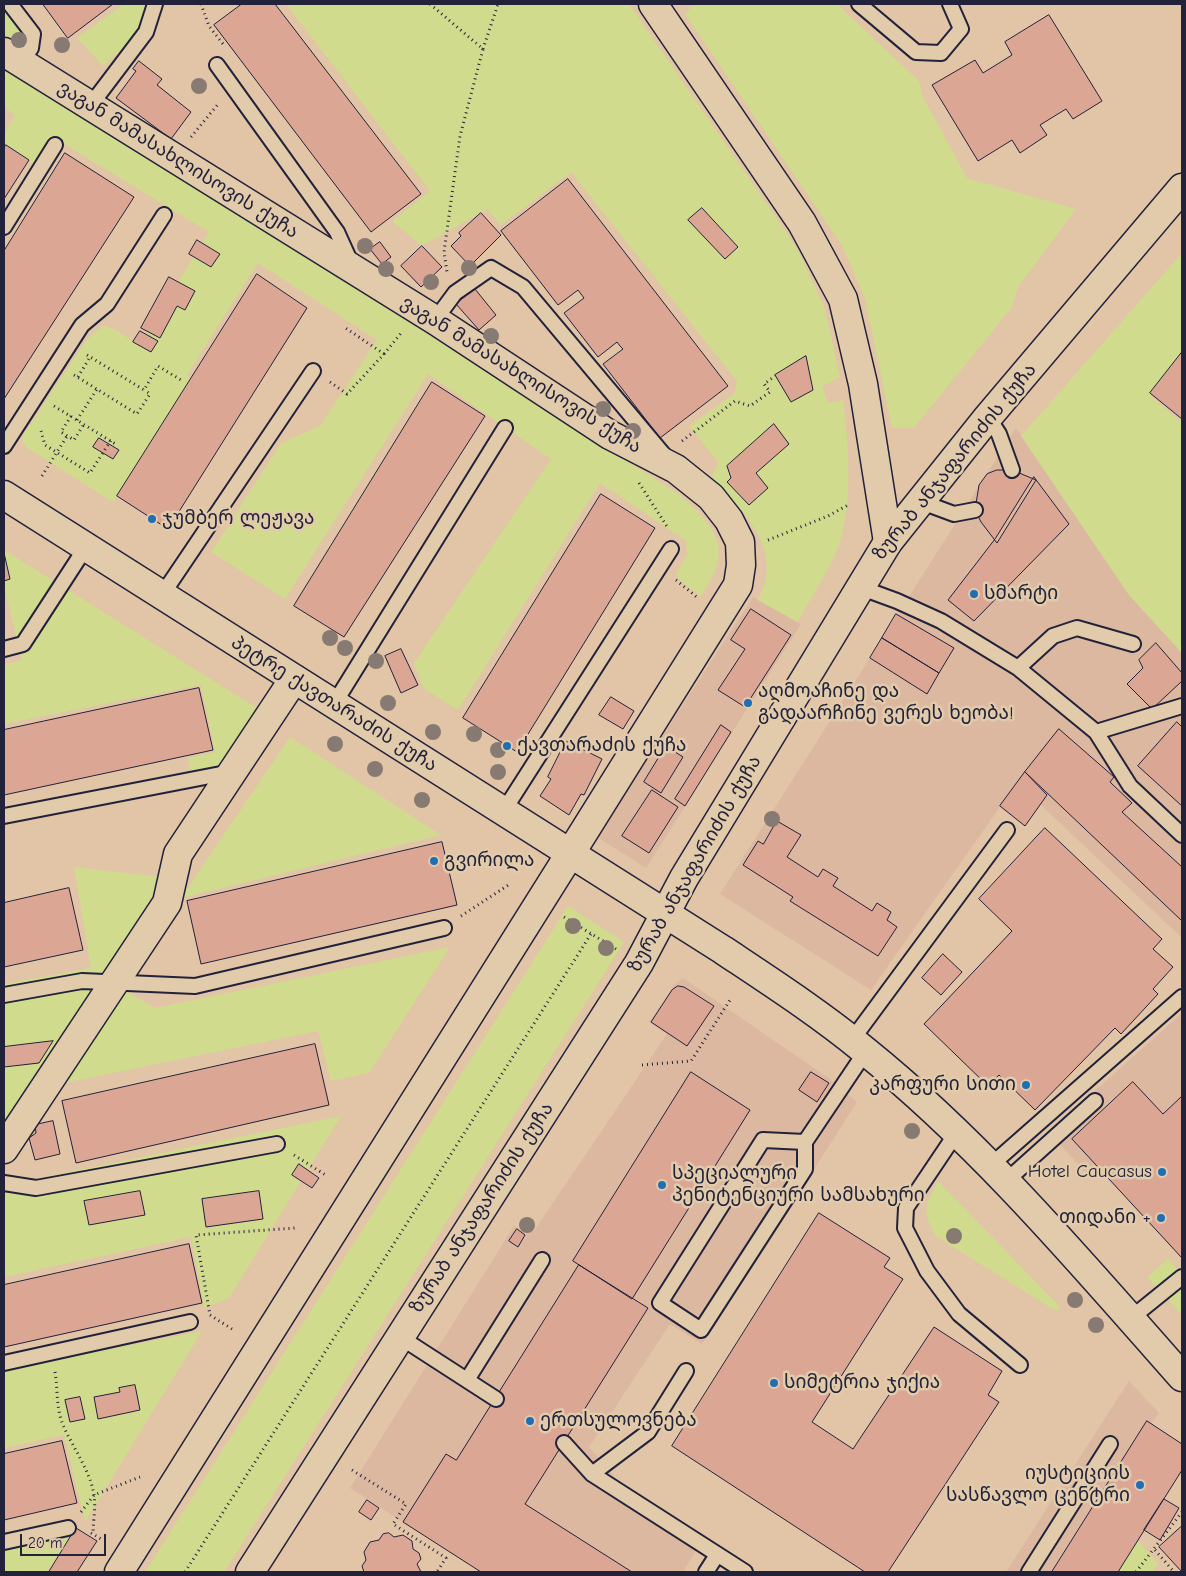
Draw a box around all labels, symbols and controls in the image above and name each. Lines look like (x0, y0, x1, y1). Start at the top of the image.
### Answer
street label: ვაგან მამასახლისოვის ქუჩა (54, 76, 302, 244)
street label: ვაგან მამასახლისოვის ქუჩა (397, 291, 645, 459)
street label: ზურაბ ანჯაფარიძის ქუჩა (869, 359, 1041, 565)
place label: ჯუმბერ ლეჟავა (162, 508, 314, 530)
marker: ჯუმბერ ლეჟავა (146, 513, 158, 525)
place label: სმარტი (984, 583, 1058, 605)
marker: სმარტი (968, 588, 980, 600)
street label: პეტრე ქავთარაძის ქუჩა (227, 631, 441, 777)
place label: აღმოაჩინე და გადაარჩინე ვერეს ხეობა! (758, 681, 1014, 725)
marker: აღმოაჩინე და გადაარჩინე ვერეს ხეობა! (742, 697, 754, 709)
place label: ქავთარაძის ქუჩა (517, 735, 687, 757)
marker: ქავთარაძის ქუჩა (501, 740, 513, 752)
street label: ზურაბ ანჯაფარიძის ქუჩა (623, 751, 767, 977)
place label: გვირილა (444, 850, 535, 872)
marker: გვირილა (428, 855, 440, 867)
place label: კარფური სითი (869, 1074, 1016, 1096)
marker: კარფური სითი (1020, 1079, 1032, 1091)
street label: ზურაბ ანჯაფარიძის ქუჩა (405, 1098, 559, 1318)
place label: Hotel Caucasus (1028, 1161, 1152, 1183)
place label: სპეციალური პენიტენციური სამსახური (672, 1163, 925, 1207)
marker: Hotel Caucasus (1156, 1166, 1168, 1178)
marker: სპეციალური პენიტენციური სამსახური (656, 1179, 668, 1191)
place label: თიდანი + (1059, 1207, 1151, 1229)
marker: თიდანი + (1155, 1212, 1167, 1224)
place label: სიმეტრია ჯიქია (784, 1372, 940, 1394)
marker: სიმეტრია ჯიქია (768, 1377, 780, 1389)
place label: ერთსულოვნება (540, 1410, 697, 1432)
marker: ერთსულოვნება (524, 1415, 536, 1427)
place label: იუსტიციის სასწავლო ცენტრი (946, 1463, 1130, 1507)
marker: იუსტიციის სასწავლო ცენტრი (1134, 1479, 1146, 1491)
scale bar (22, 1524, 109, 1556)
text: 20 m (28, 1534, 62, 1552)

